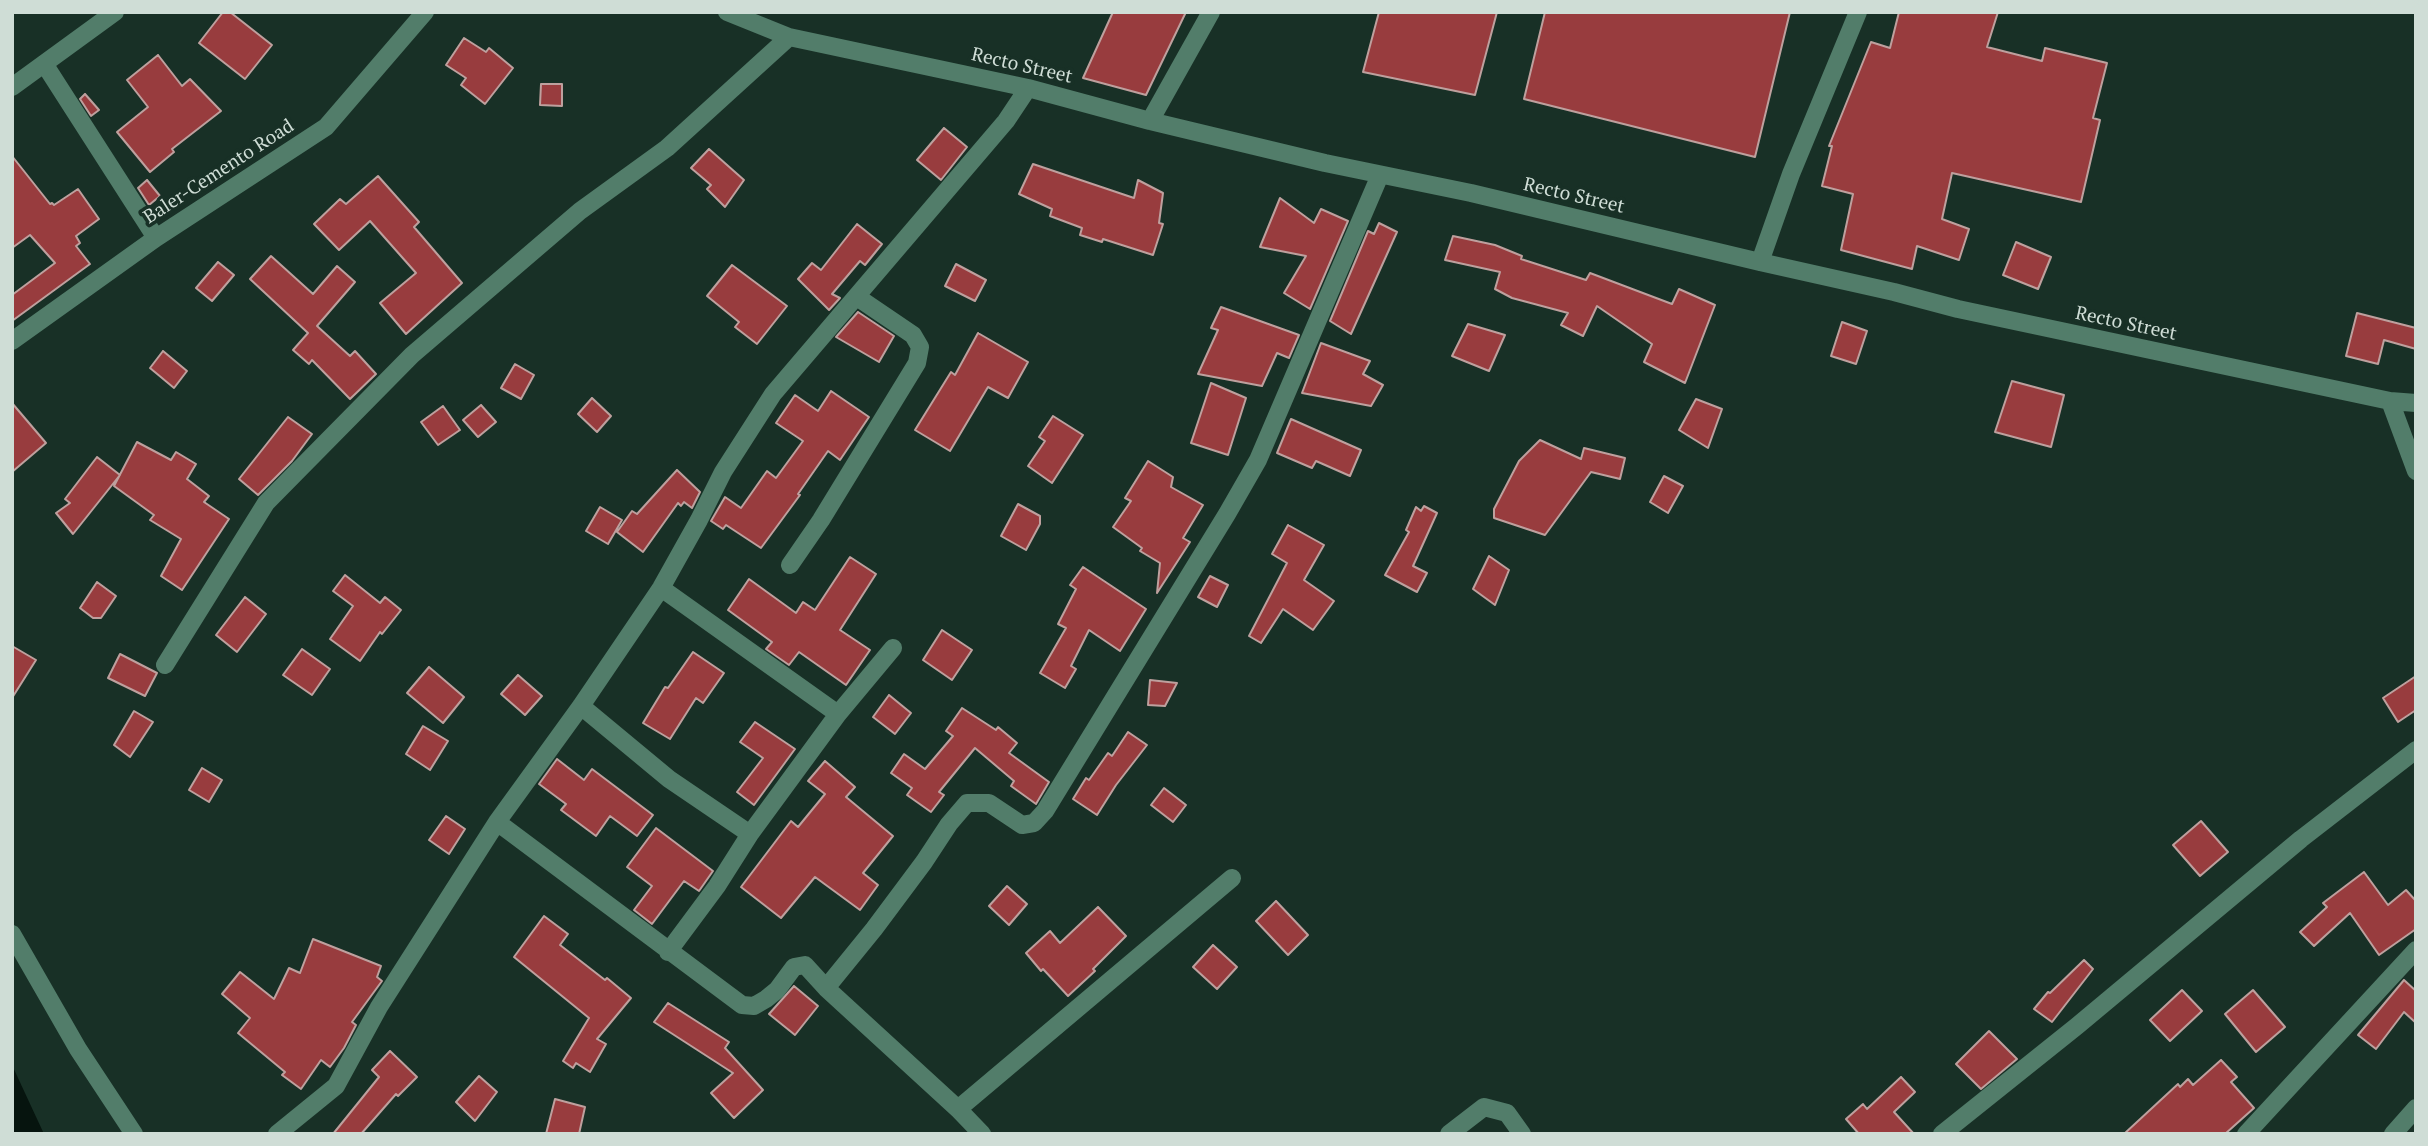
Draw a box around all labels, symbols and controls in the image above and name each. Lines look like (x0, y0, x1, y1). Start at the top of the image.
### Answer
street label: Recto Street (969, 43, 1075, 89)
street label: Baler-Cemento Road (140, 115, 298, 229)
street label: Recto Street (1521, 173, 1627, 219)
street label: Recto Street (2073, 302, 2179, 346)

